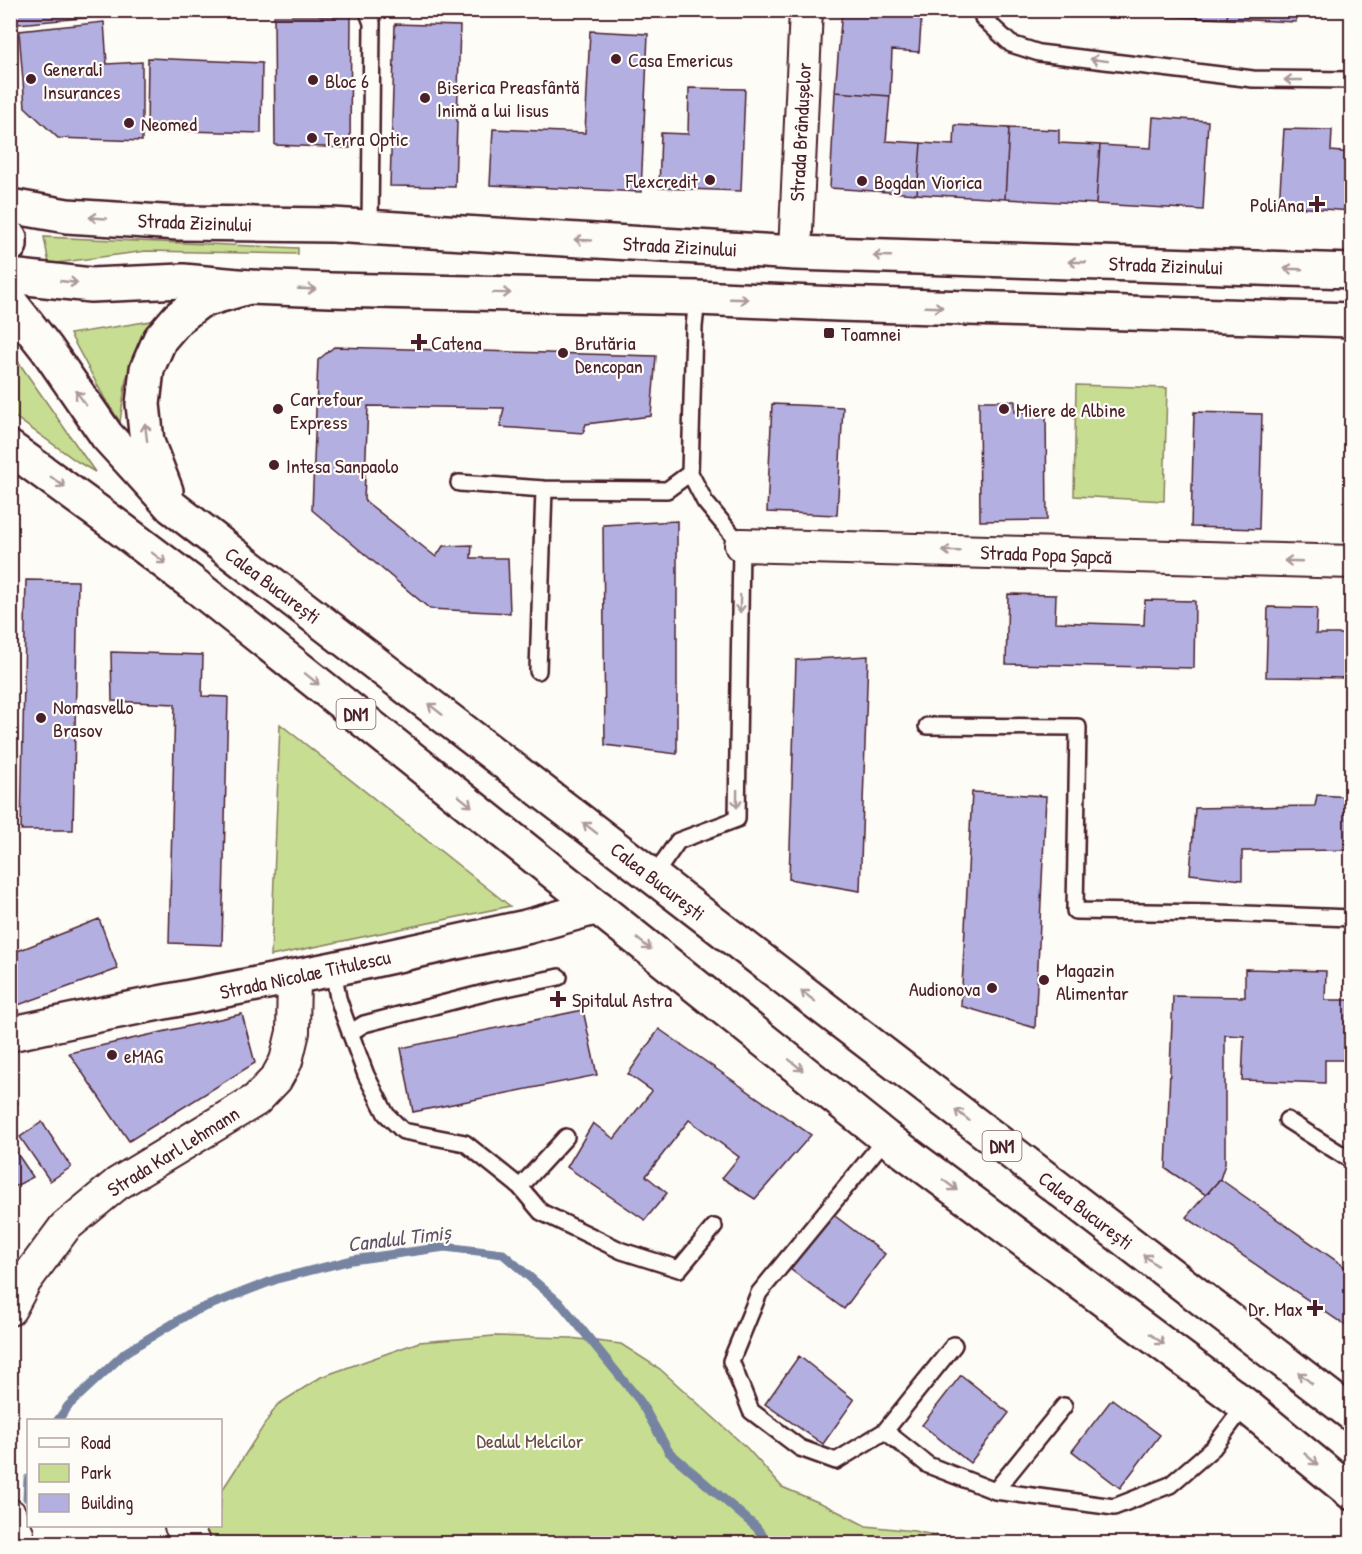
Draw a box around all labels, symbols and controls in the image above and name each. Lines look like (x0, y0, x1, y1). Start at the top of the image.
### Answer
place label: Casa Emericus (628, 46, 733, 73)
marker: Casa Emericus (609, 52, 623, 66)
place label: Generali Insurances (43, 55, 121, 105)
one-way arrow (1090, 55, 1110, 66)
street label: Strada Brândușelor (783, 62, 817, 202)
place label: Bloc 6 (325, 67, 369, 94)
marker: Generali Insurances (24, 72, 38, 86)
marker: Bloc 6 (306, 73, 320, 87)
place label: Biserica Preasfântă Inimă a lui Iisus (437, 73, 579, 123)
one-way arrow (1284, 74, 1304, 85)
marker: Biserica Preasfântă Inimă a lui Iisus (418, 91, 432, 105)
place label: Neomed (141, 110, 197, 137)
marker: Neomed (122, 116, 136, 130)
place label: Terra Optic (324, 125, 408, 152)
marker: Terra Optic (305, 131, 319, 145)
place label: Flexcredit (625, 167, 699, 194)
place label: Bogdan Viorica (874, 168, 982, 195)
marker: Flexcredit (703, 173, 717, 187)
marker: Bogdan Viorica (855, 174, 869, 188)
place label: PoliAna (1250, 191, 1304, 218)
marker: PoliAna (1308, 195, 1326, 213)
street label: Strada Zizinului (137, 207, 253, 237)
one-way arrow (89, 212, 109, 223)
street label: Strada Zizinului (622, 230, 738, 262)
one-way arrow (573, 235, 593, 246)
one-way arrow (873, 250, 893, 261)
street label: Strada Zizinului (1108, 250, 1224, 280)
one-way arrow (1068, 256, 1088, 268)
one-way arrow (1284, 263, 1304, 275)
one-way arrow (58, 277, 78, 288)
one-way arrow (297, 283, 317, 294)
one-way arrow (492, 288, 512, 299)
one-way arrow (729, 294, 749, 305)
one-way arrow (923, 301, 943, 312)
place label: Toamnei (841, 320, 901, 347)
marker: Toamnei (822, 326, 836, 340)
place label: Catena (431, 329, 482, 356)
place label: Brutăria Dencopan (575, 329, 643, 379)
marker: Catena (412, 335, 426, 349)
marker: Brutăria Dencopan (556, 346, 570, 360)
place label: Carrefour Express (290, 385, 363, 435)
one-way arrow (75, 390, 87, 406)
place label: Miere de Albine (1016, 396, 1126, 423)
marker: Carrefour Express (271, 402, 285, 416)
marker: Miere de Albine (997, 402, 1011, 416)
one-way arrow (141, 422, 152, 442)
place label: Intesa Sanpaolo (286, 452, 399, 479)
marker: Intesa Sanpaolo (267, 458, 281, 472)
one-way arrow (49, 476, 65, 489)
street label: Strada Popa Șapcă (980, 538, 1112, 570)
street label: Calea București (220, 540, 326, 630)
one-way arrow (942, 545, 962, 557)
one-way arrow (151, 552, 167, 564)
one-way arrow (1284, 555, 1304, 566)
one-way arrow (735, 593, 746, 613)
one-way arrow (304, 673, 320, 686)
place label: Nomasvello Brasov (53, 693, 133, 743)
road number: DN1 (336, 699, 376, 729)
one-way arrow (427, 703, 443, 716)
marker: Nomasvello Brasov (34, 711, 48, 725)
one-way arrow (731, 788, 743, 808)
one-way arrow (456, 794, 472, 807)
one-way arrow (582, 822, 598, 835)
street label: Calea București (605, 836, 711, 926)
one-way arrow (635, 937, 651, 950)
street label: Strada Nicolae Titulescu (217, 943, 393, 1005)
place label: Magazin Alimentar (1056, 956, 1129, 1006)
marker: Magazin Alimentar (1037, 973, 1051, 987)
place label: Audionova (909, 975, 980, 1002)
marker: Audionova (985, 981, 999, 995)
place label: Spitalul Astra (572, 986, 672, 1013)
marker: Spitalul Astra (549, 990, 567, 1008)
one-way arrow (800, 990, 816, 1003)
place label: eMAG (124, 1042, 164, 1069)
marker: eMAG (105, 1048, 119, 1062)
one-way arrow (788, 1059, 804, 1072)
street label: Strada Karl Lehmann (102, 1100, 244, 1202)
one-way arrow (955, 1109, 971, 1122)
road number: DN1 (982, 1131, 1022, 1161)
street label: Calea București (1033, 1165, 1139, 1255)
one-way arrow (942, 1178, 958, 1191)
water label: Canalul Timiș (346, 1217, 454, 1259)
one-way arrow (1143, 1253, 1159, 1266)
place label: Dr. Max (1248, 1295, 1303, 1322)
marker: Dr. Max (1308, 1301, 1322, 1315)
one-way arrow (1148, 1333, 1164, 1345)
one-way arrow (1297, 1372, 1313, 1385)
legend (27, 1419, 222, 1527)
park label: Dealul Melcilor (476, 1427, 584, 1454)
text: Road (81, 1430, 111, 1455)
one-way arrow (1303, 1452, 1318, 1466)
text: Park (81, 1460, 112, 1485)
text: Building (81, 1490, 133, 1515)

